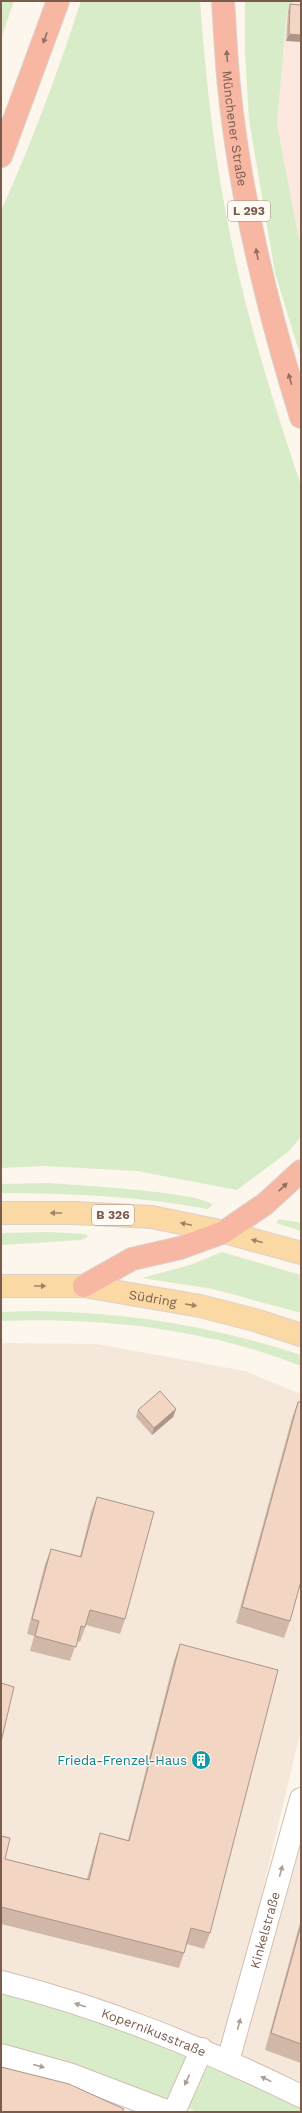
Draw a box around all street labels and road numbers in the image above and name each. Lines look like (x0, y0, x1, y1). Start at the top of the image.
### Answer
street label: Münchener Straße (220, 70, 250, 188)
road number: L 293 (228, 201, 270, 221)
road number: B 326 (92, 1205, 134, 1225)
street label: Südring (128, 1287, 178, 1310)
street label: Kinkelstraße (247, 1890, 283, 1970)
street label: Kopernikusstraße (100, 2005, 208, 2060)

